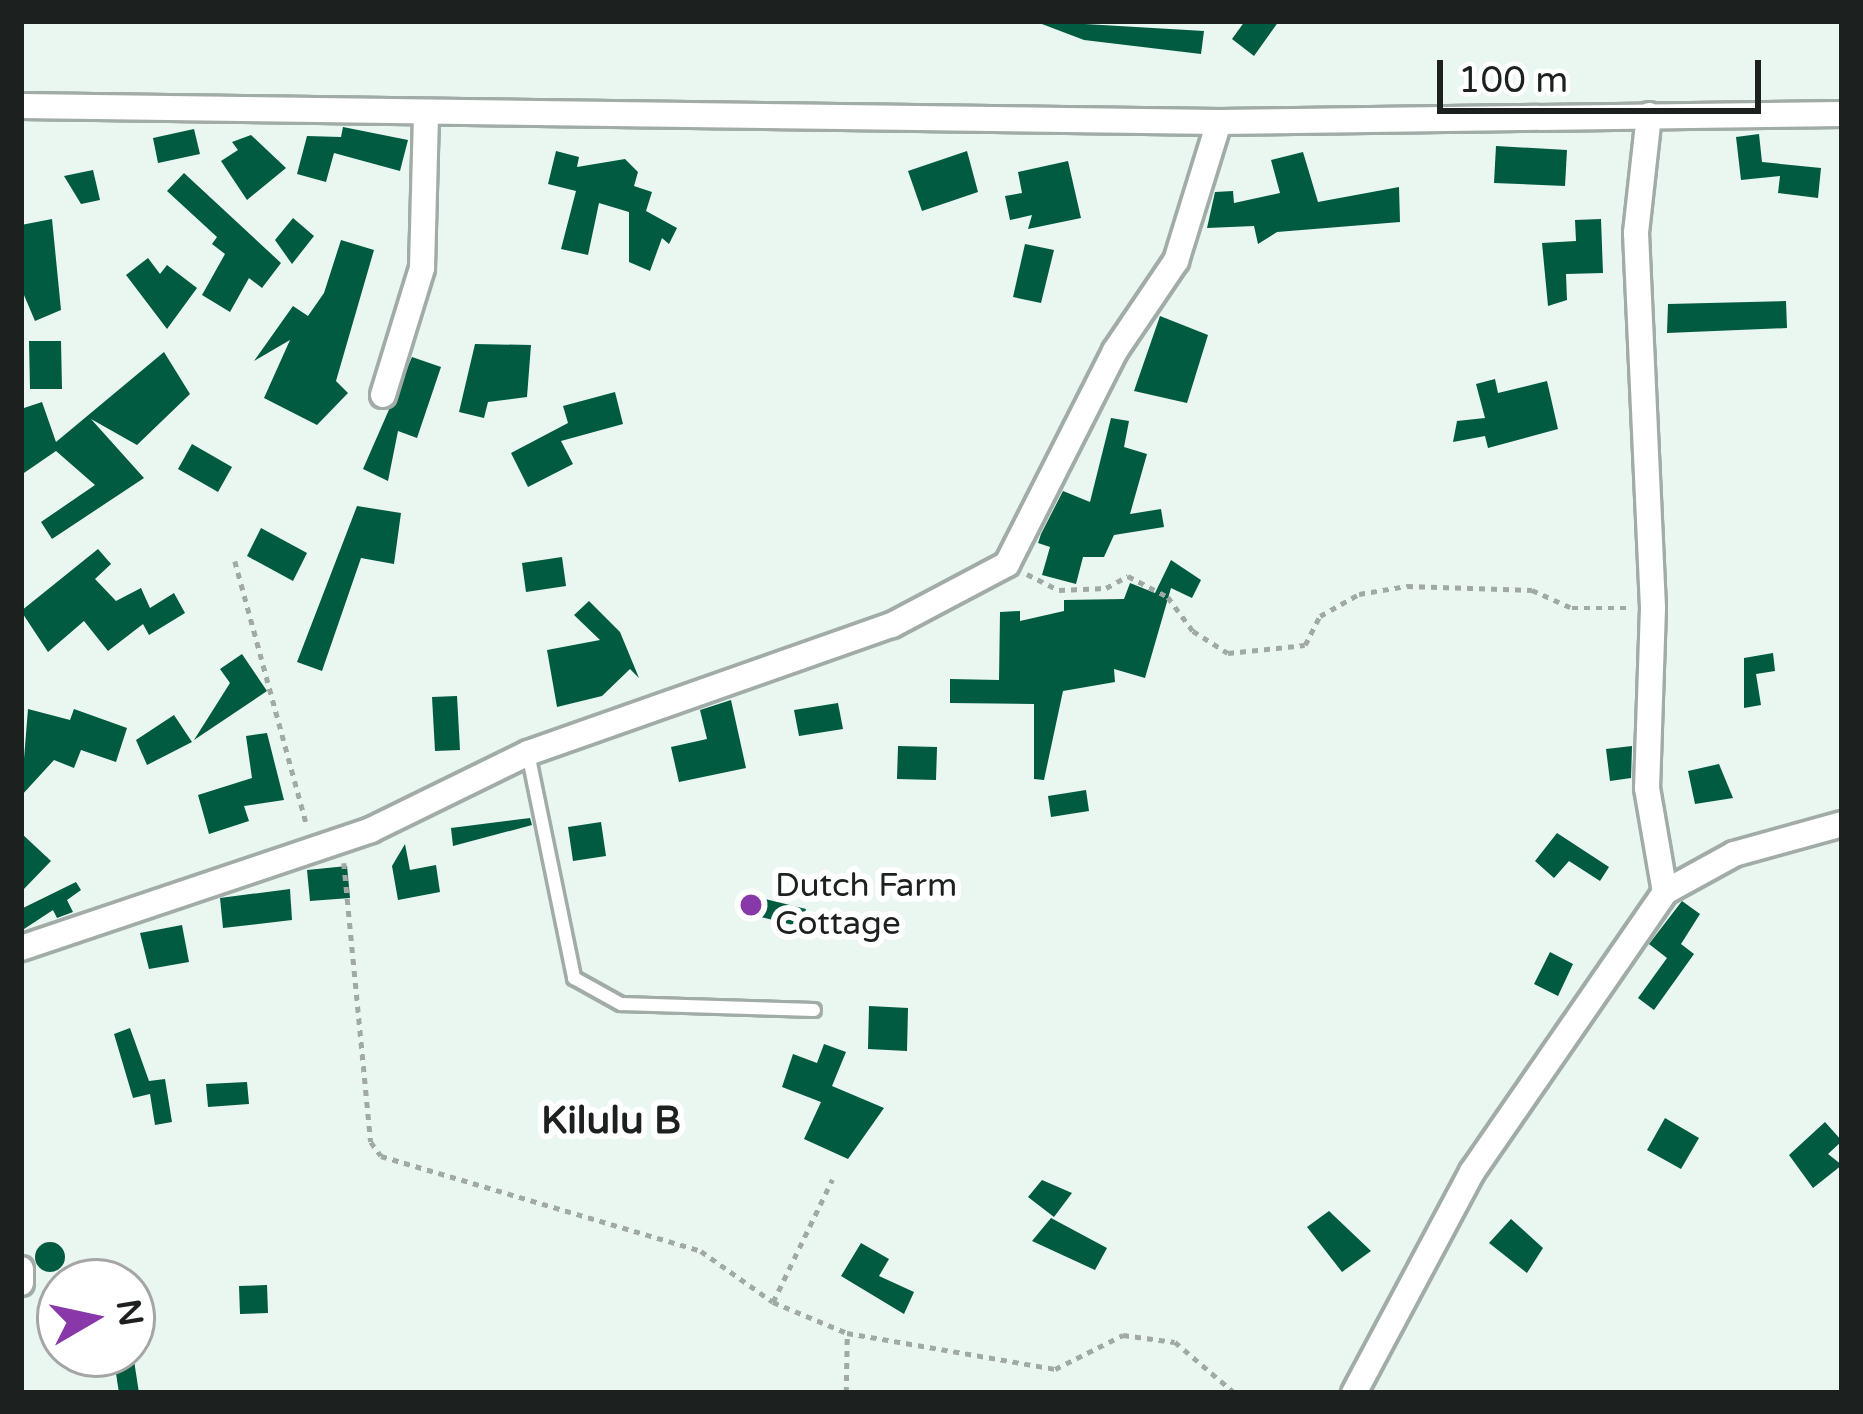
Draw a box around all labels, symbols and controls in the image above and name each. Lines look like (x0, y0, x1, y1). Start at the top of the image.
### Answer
scale bar (1443, 36, 1767, 110)
text: 100 m (1458, 59, 1568, 102)
place label: Dutch Farm Cottage (775, 866, 957, 944)
marker: Dutch Farm Cottage (738, 892, 764, 918)
district label: Kilulu B (541, 1098, 681, 1144)
north arrow (36, 1258, 156, 1378)
text: N (108, 1297, 150, 1329)

